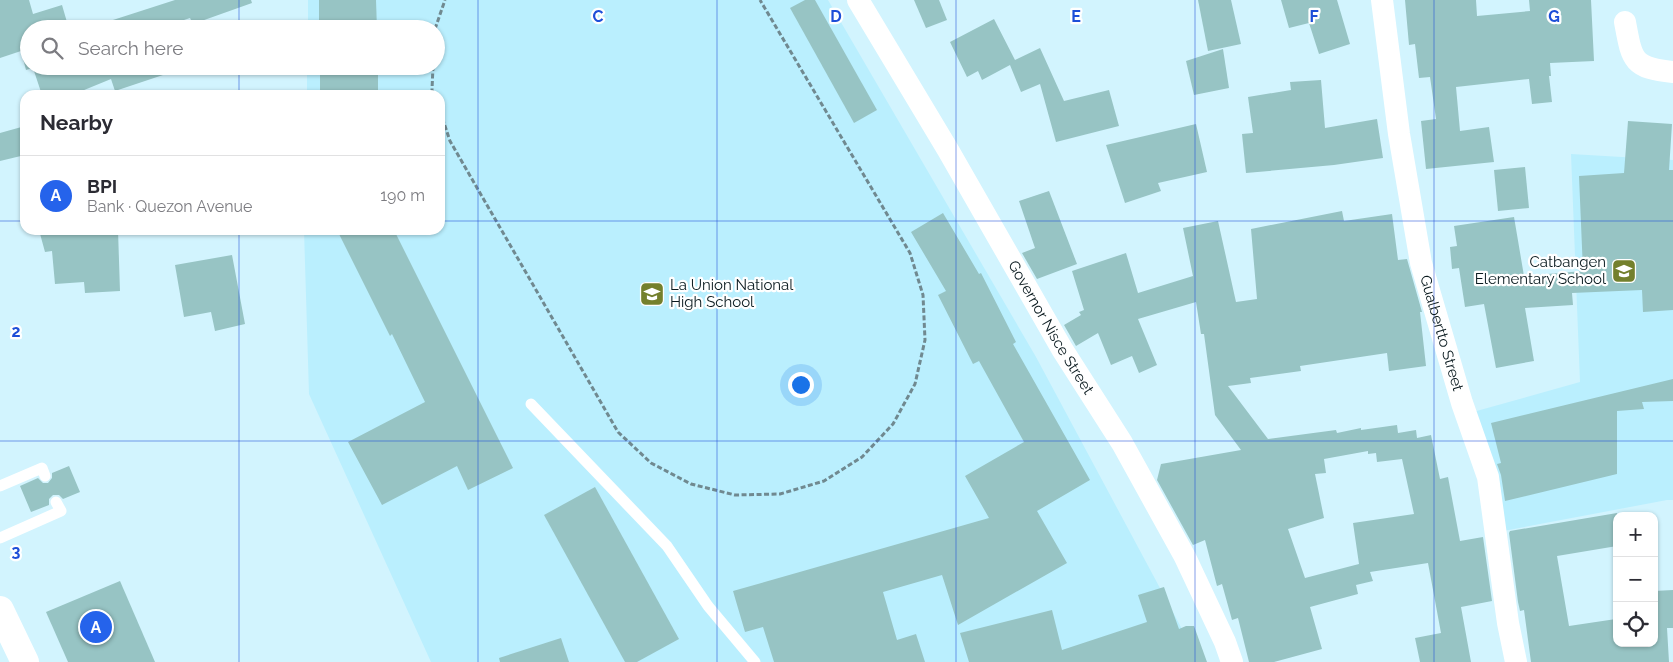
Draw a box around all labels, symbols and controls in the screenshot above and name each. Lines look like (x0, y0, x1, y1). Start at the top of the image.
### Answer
text: C (593, 7, 604, 26)
text: D (830, 7, 842, 26)
text: E (1071, 7, 1081, 26)
text: F (1309, 7, 1319, 26)
text: G (1548, 7, 1560, 26)
search box (20, 20, 445, 75)
icon: search (38, 34, 66, 62)
text: Search here (78, 37, 184, 59)
text: Nearby (40, 110, 113, 135)
text: BPI (87, 175, 117, 197)
text: A (51, 186, 61, 205)
text: 190 m (380, 186, 425, 205)
text: Bank · Quezon Avenue (87, 197, 252, 216)
place label: Catbangen Elementary School (1475, 253, 1607, 288)
street label: Governor Nisce Street (1004, 257, 1097, 398)
school or university icon: Catbangen Elementary School (1611, 258, 1637, 284)
street label: Gualbertto Street (1416, 273, 1467, 393)
place label: La Union National High School (670, 276, 794, 311)
school or university icon: La Union National High School (639, 281, 665, 307)
text: 2 (11, 322, 21, 341)
your location (788, 372, 814, 398)
map controls (1613, 512, 1658, 647)
button: + (1613, 512, 1658, 557)
text: 3 (12, 542, 21, 561)
button: − (1613, 557, 1658, 602)
button: locate (1613, 602, 1658, 647)
pin: A (80, 608, 112, 646)

